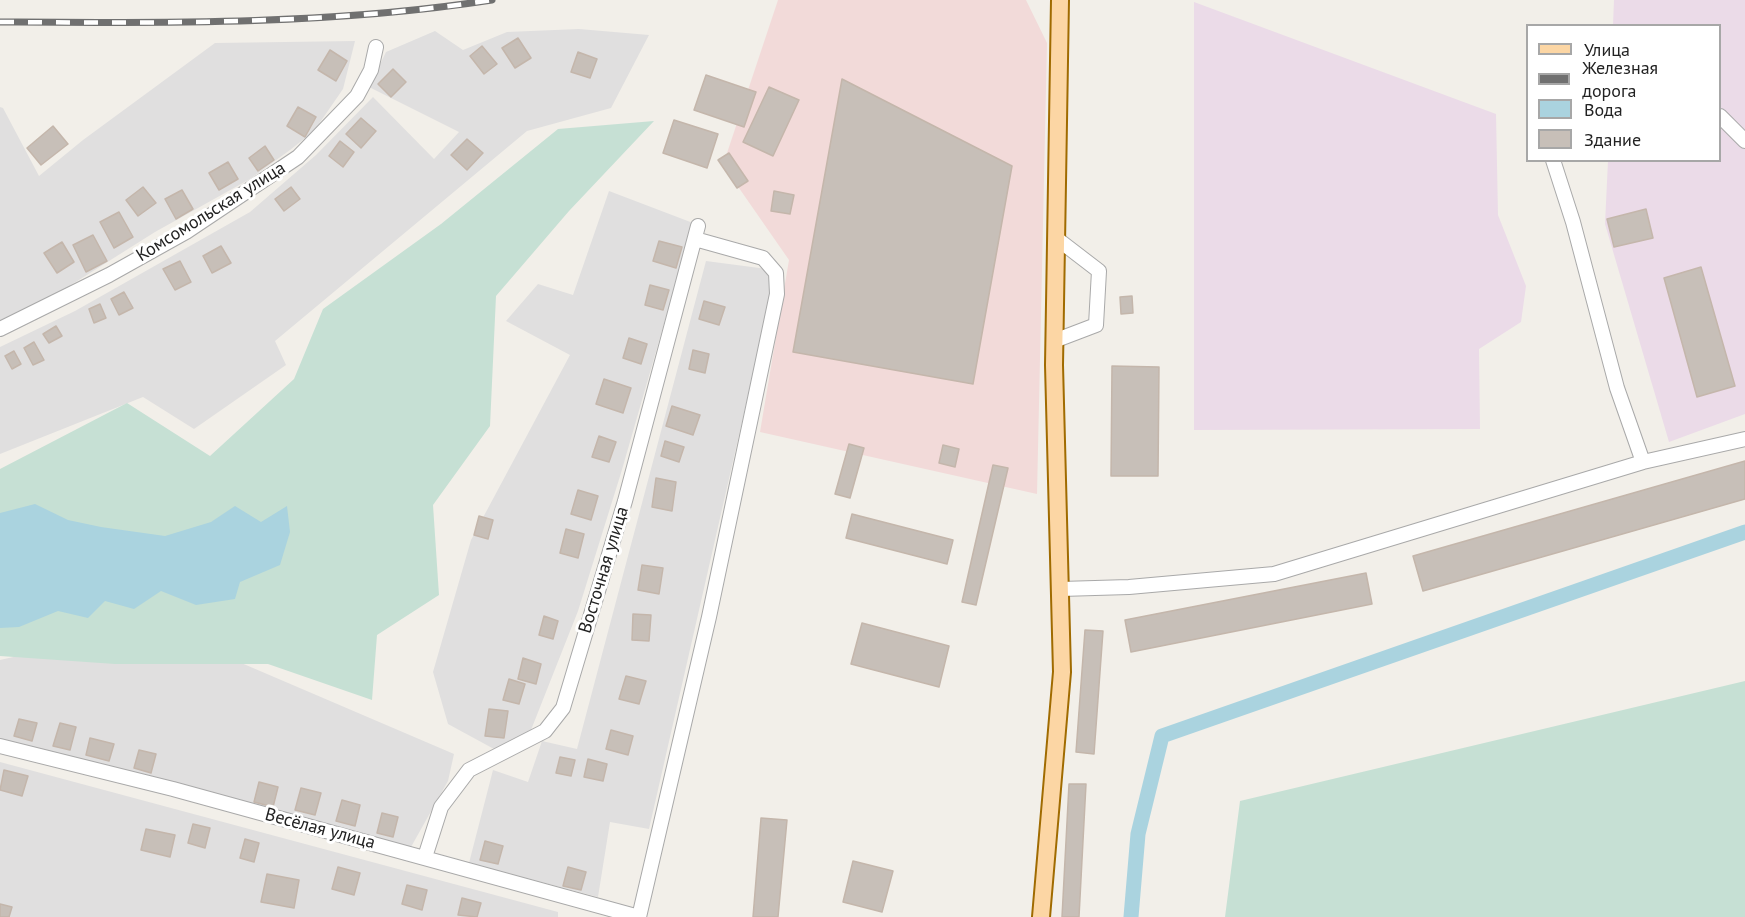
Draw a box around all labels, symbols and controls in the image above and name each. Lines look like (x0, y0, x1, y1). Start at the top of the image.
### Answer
legend (1526, 24, 1721, 162)
text: Улица (1584, 38, 1630, 61)
text: Железная дорога (1582, 56, 1658, 102)
text: Вода (1584, 98, 1623, 121)
text: Здание (1584, 128, 1641, 151)
street label: Комсомольская улица (133, 157, 289, 267)
street label: Восточная улица (574, 504, 634, 636)
street label: Весёлая улица (263, 804, 377, 854)

